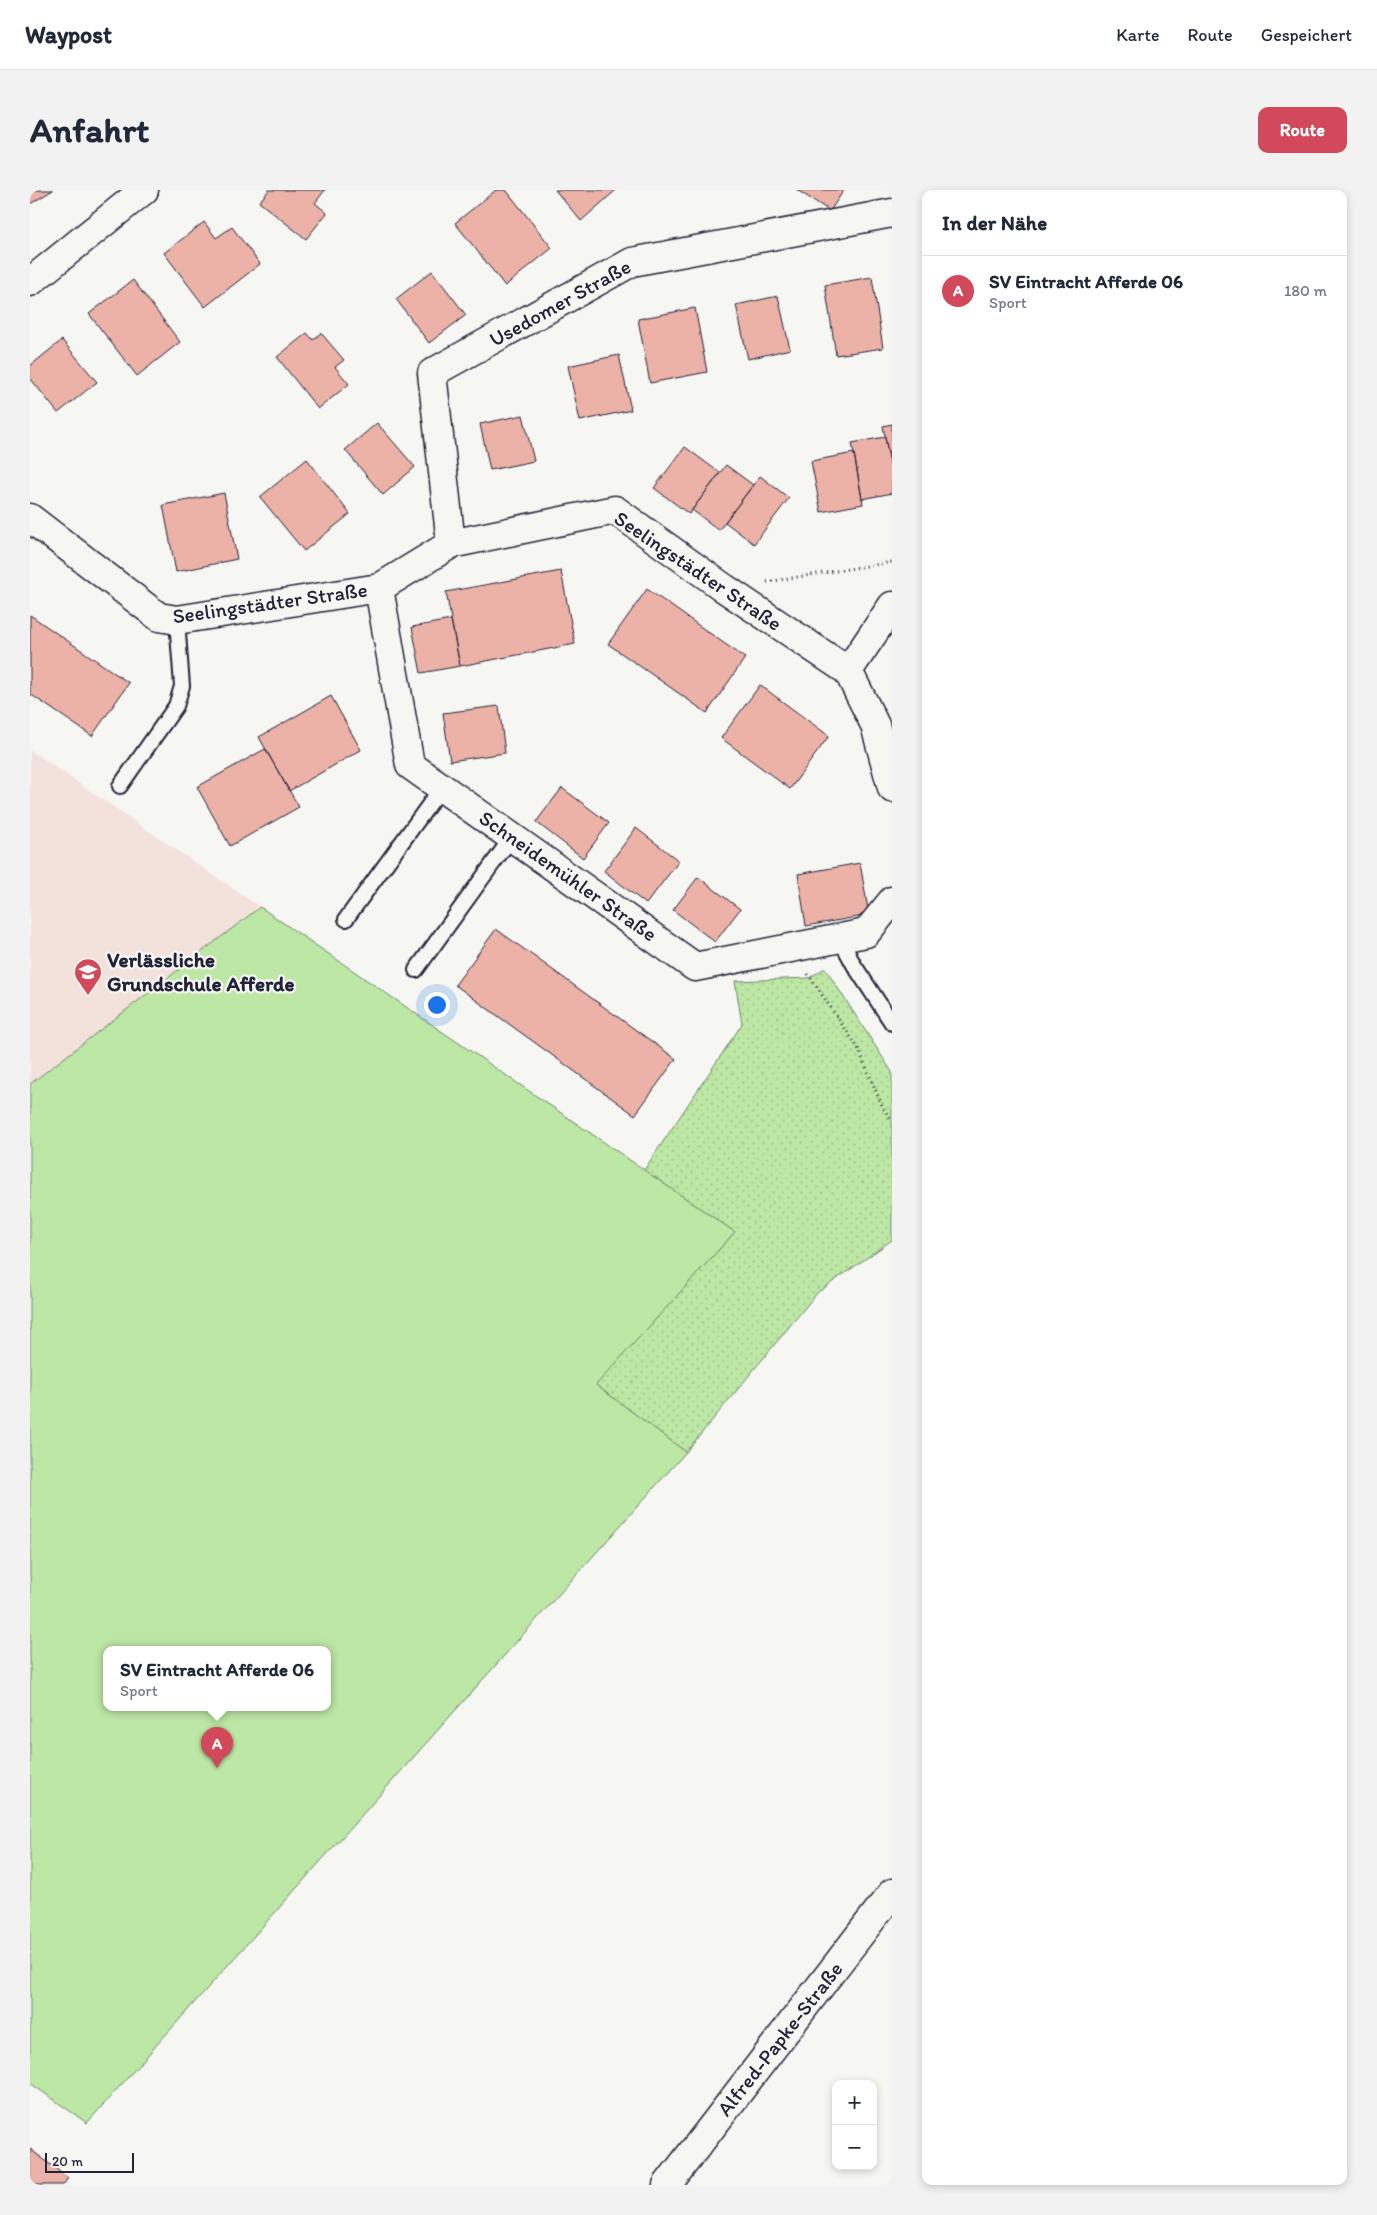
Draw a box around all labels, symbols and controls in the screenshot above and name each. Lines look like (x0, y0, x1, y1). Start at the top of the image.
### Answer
text: Waypost (25, 20, 112, 49)
text: Karte (1116, 24, 1159, 46)
text: Route (1187, 24, 1233, 46)
text: Gespeichert (1261, 24, 1352, 46)
button: Route (1258, 107, 1347, 153)
text: Anfahrt (30, 109, 149, 151)
text: In der Nähe (942, 210, 1047, 235)
street label: Usedomer Straße (485, 253, 635, 352)
text: SV Eintracht Afferde 06 (989, 270, 1183, 293)
text: A (953, 281, 963, 300)
text: 180 m (1284, 281, 1327, 300)
text: Sport (989, 293, 1027, 312)
street label: Seelingstädter Straße (610, 505, 787, 636)
street label: Seelingstädter Straße (171, 576, 369, 629)
street label: Schneidemühler Straße (475, 805, 662, 946)
place label: Verlässliche Grundschule Afferde (107, 947, 294, 996)
school or university icon: Verlässliche Grundschule Afferde (73, 957, 103, 996)
your location (424, 992, 450, 1018)
popup (103, 1646, 331, 1711)
text: SV Eintracht Afferde 06 (120, 1658, 314, 1681)
text: Sport (120, 1681, 158, 1700)
pin: A (201, 1727, 233, 1768)
street label: Alfred-Papke-Straße (712, 1956, 848, 2121)
map controls (832, 2080, 877, 2170)
button: + (832, 2080, 877, 2125)
button: − (832, 2125, 877, 2170)
scale bar (45, 2150, 134, 2173)
text: 20 m (52, 2153, 83, 2170)

